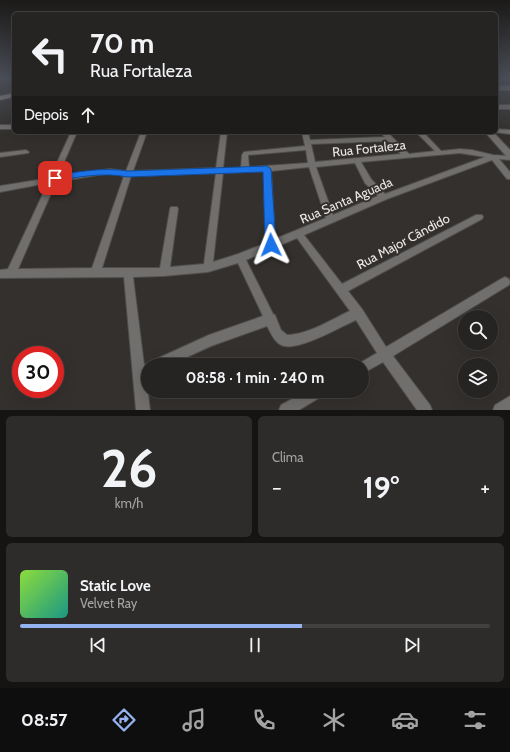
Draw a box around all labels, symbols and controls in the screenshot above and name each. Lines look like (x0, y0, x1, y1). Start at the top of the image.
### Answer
text: 70 m (90, 26, 154, 60)
icon: left (24, 28, 76, 80)
text: Rua Fortaleza (90, 60, 192, 82)
icon: ahead (77, 104, 99, 126)
text: Depois (24, 106, 69, 124)
street label: Rua Fortaleza (331, 136, 407, 160)
pin (38, 161, 72, 195)
icon: arrive (44, 167, 66, 189)
street label: Rua Santa Aguada (297, 173, 395, 227)
street label: Rua Major Cândido (354, 210, 453, 273)
position arrow (250, 224, 292, 266)
map controls (458, 310, 498, 398)
button: search (458, 310, 498, 350)
speed limit sign: 30 (12, 346, 64, 398)
button: layers (458, 358, 498, 398)
text: 08:58 · 1 min · 240 m (186, 369, 324, 387)
text: 26 (101, 437, 157, 500)
text: Clima (272, 449, 303, 465)
text: 19° (363, 469, 399, 506)
text: − (272, 474, 282, 501)
text: + (480, 474, 490, 501)
text: km/h (115, 495, 143, 511)
text: Static Love (80, 577, 151, 595)
text: Velvet Ray (80, 595, 137, 611)
icon: previous (87, 634, 109, 656)
icon: pause (244, 634, 266, 656)
icon: next (401, 634, 423, 656)
icon: directions (110, 706, 138, 734)
icon: music (180, 706, 208, 734)
icon: phone (250, 706, 278, 734)
icon: climate (320, 706, 348, 734)
icon: car (391, 706, 419, 734)
icon: filters (461, 706, 489, 734)
text: 08:57 (21, 709, 68, 731)

